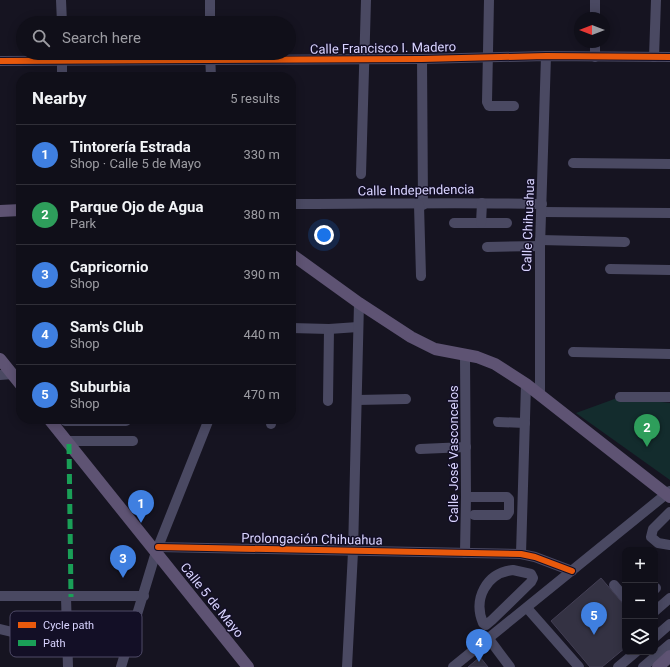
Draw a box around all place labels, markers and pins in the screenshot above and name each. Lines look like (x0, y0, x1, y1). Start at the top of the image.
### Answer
pin: 2 (634, 414, 660, 447)
pin: 1 (128, 490, 154, 523)
pin: 3 (110, 545, 136, 578)
pin: 5 (581, 602, 607, 635)
pin: 4 (466, 629, 492, 662)

